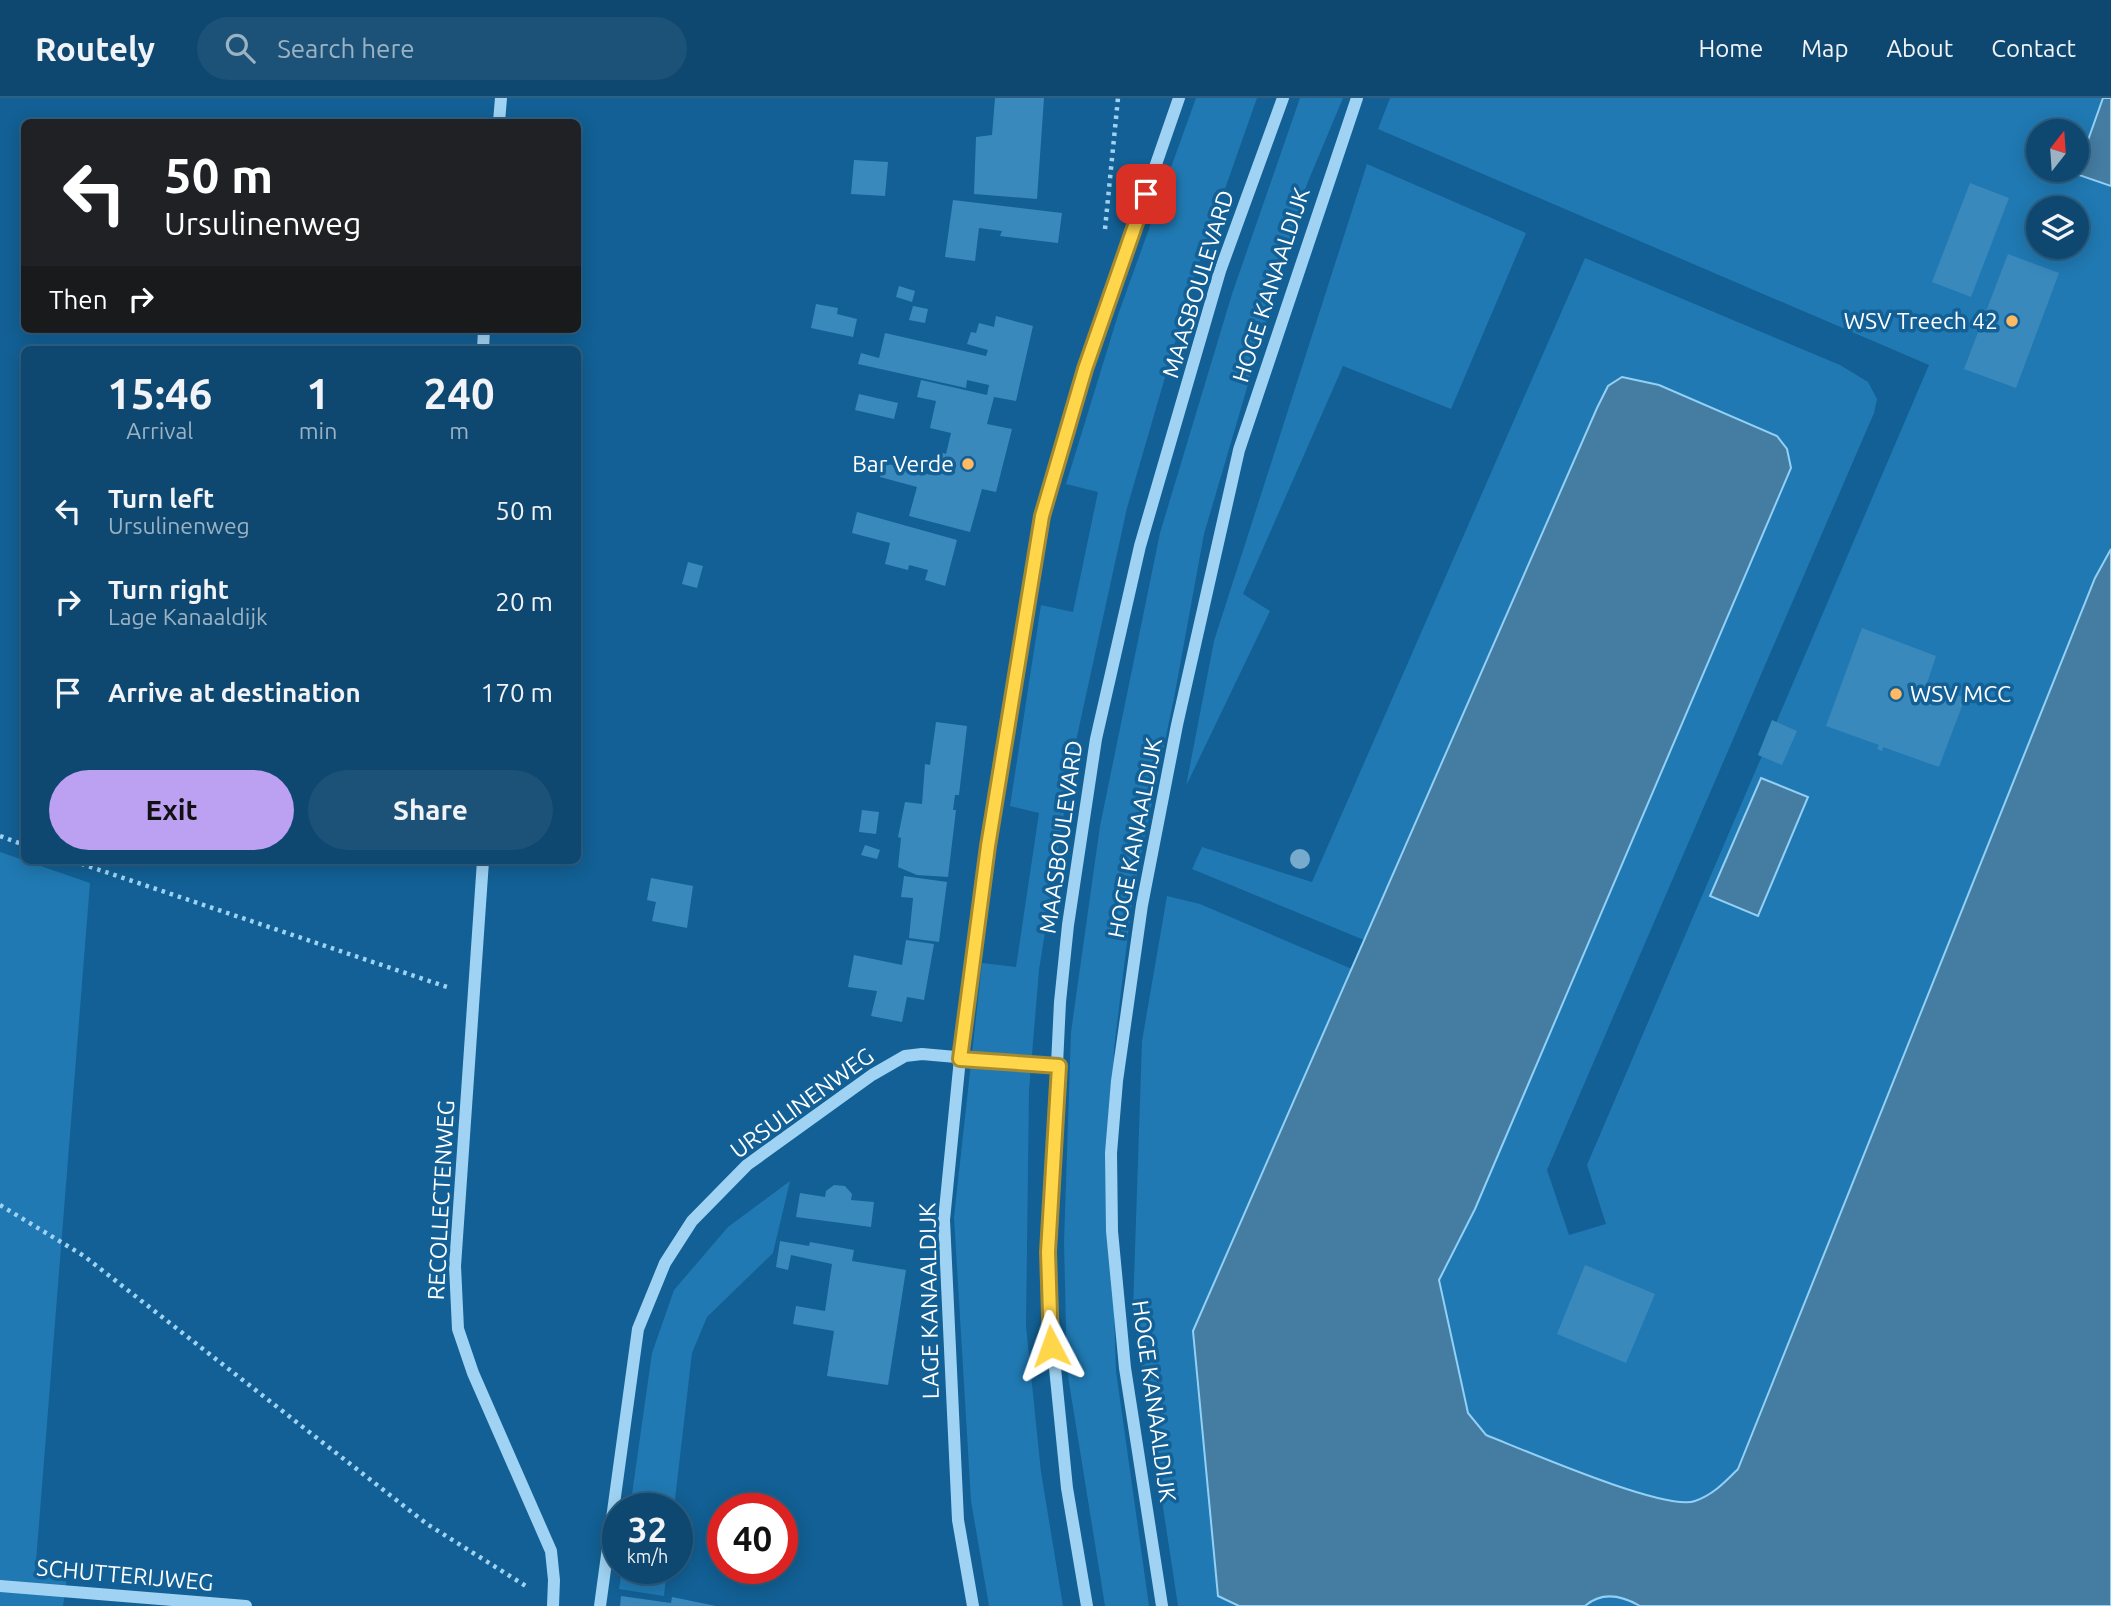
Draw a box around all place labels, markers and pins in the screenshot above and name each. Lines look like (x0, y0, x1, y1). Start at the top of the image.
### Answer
pin (1116, 164, 1176, 224)
place label: WSV Treech 42 (1844, 308, 1998, 333)
marker: WSV Treech 42 (2004, 313, 2020, 329)
place label: Bar Verde (852, 451, 954, 476)
marker: Bar Verde (960, 456, 976, 472)
place label: WSV MCC (1910, 681, 2011, 706)
marker: WSV MCC (1888, 686, 1904, 702)

